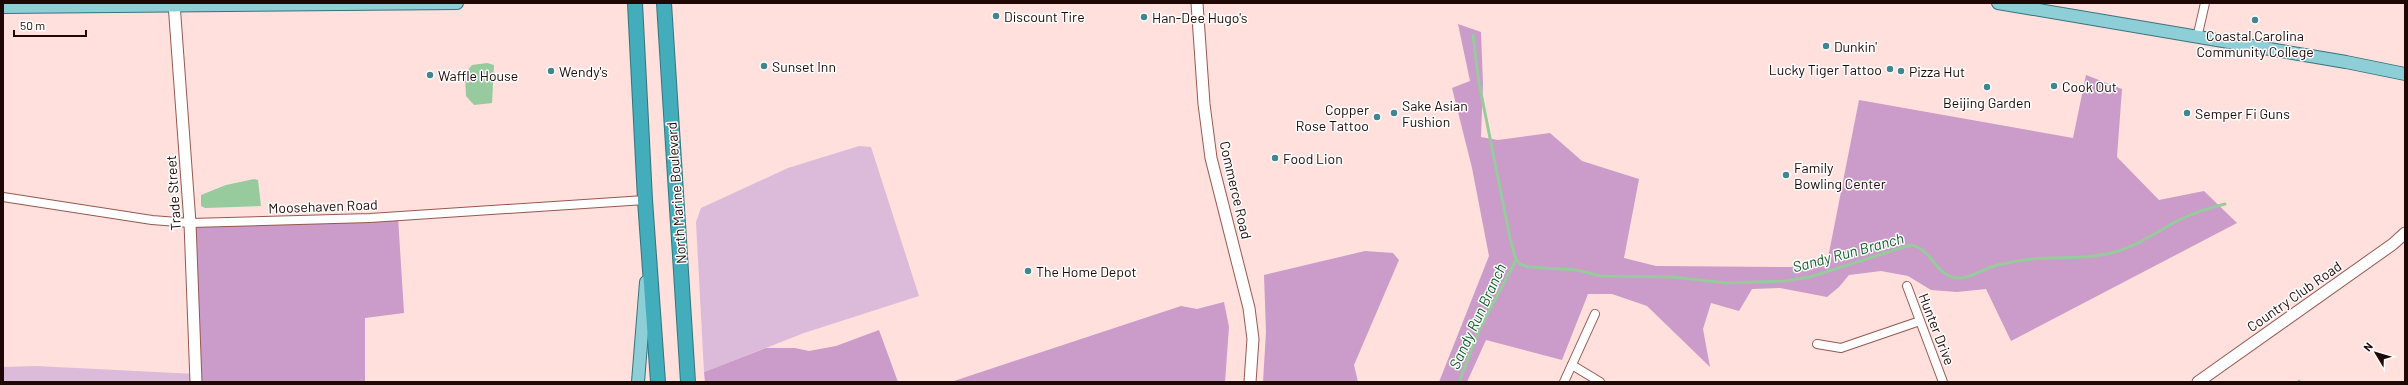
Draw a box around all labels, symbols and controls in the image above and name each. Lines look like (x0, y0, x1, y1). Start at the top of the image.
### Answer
place label: Discount Tire (1004, 8, 1085, 25)
place label: Han-Dee Hugo's (1152, 9, 1248, 26)
marker: Discount Tire (991, 11, 1001, 21)
scale bar (14, 12, 86, 38)
marker: Han-Dee Hugo's (1139, 12, 1149, 22)
marker: Coastal Carolina Community College (2250, 15, 2260, 25)
text: 50 m (20, 18, 45, 32)
place label: Coastal Carolina Community College (2196, 27, 2314, 60)
place label: Dunkin' (1834, 38, 1877, 55)
marker: Dunkin' (1821, 41, 1831, 51)
place label: Sunset Inn (772, 58, 836, 75)
marker: Sunset Inn (759, 61, 769, 71)
place label: Lucky Tiger Tattoo (1769, 61, 1882, 78)
place label: Wendy's (559, 63, 608, 80)
place label: Pizza Hut (1909, 63, 1965, 80)
marker: Lucky Tiger Tattoo (1885, 64, 1895, 74)
marker: Wendy's (546, 66, 556, 76)
marker: Pizza Hut (1896, 66, 1906, 76)
place label: Waffle House (438, 67, 518, 84)
marker: Waffle House (425, 70, 435, 80)
place label: Cook Out (2062, 78, 2117, 95)
marker: Cook Out (2049, 81, 2059, 91)
marker: Beijing Garden (1982, 82, 1992, 92)
place label: Beijing Garden (1943, 94, 2031, 111)
place label: Sake Asian Fushion (1402, 97, 1468, 130)
place label: Copper Rose Tattoo (1296, 101, 1369, 134)
place label: Semper Fi Guns (2195, 105, 2290, 122)
marker: Sake Asian Fushion (1389, 108, 1399, 118)
marker: Semper Fi Guns (2182, 108, 2192, 118)
marker: Copper Rose Tattoo (1372, 112, 1382, 122)
street label: North Marine Boulevard (663, 122, 689, 264)
street label: Commerce Road (1216, 139, 1256, 241)
place label: Food Lion (1283, 150, 1343, 167)
marker: Food Lion (1270, 153, 1280, 163)
street label: Trade Street (162, 155, 184, 231)
place label: Family Bowling Center (1794, 159, 1886, 192)
marker: Family Bowling Center (1781, 170, 1791, 180)
street label: Moosehaven Road (268, 196, 378, 216)
water label: Sandy Run Branch (1790, 228, 1906, 276)
street label: Country Club Road (2243, 257, 2345, 335)
water label: Sandy Run Branch (1445, 260, 1509, 372)
place label: The Home Depot (1036, 263, 1137, 280)
marker: The Home Depot (1023, 266, 1033, 276)
street label: Hunter Drive (1916, 291, 1958, 367)
north arrow (2356, 333, 2396, 373)
text: N (2360, 340, 2375, 353)

